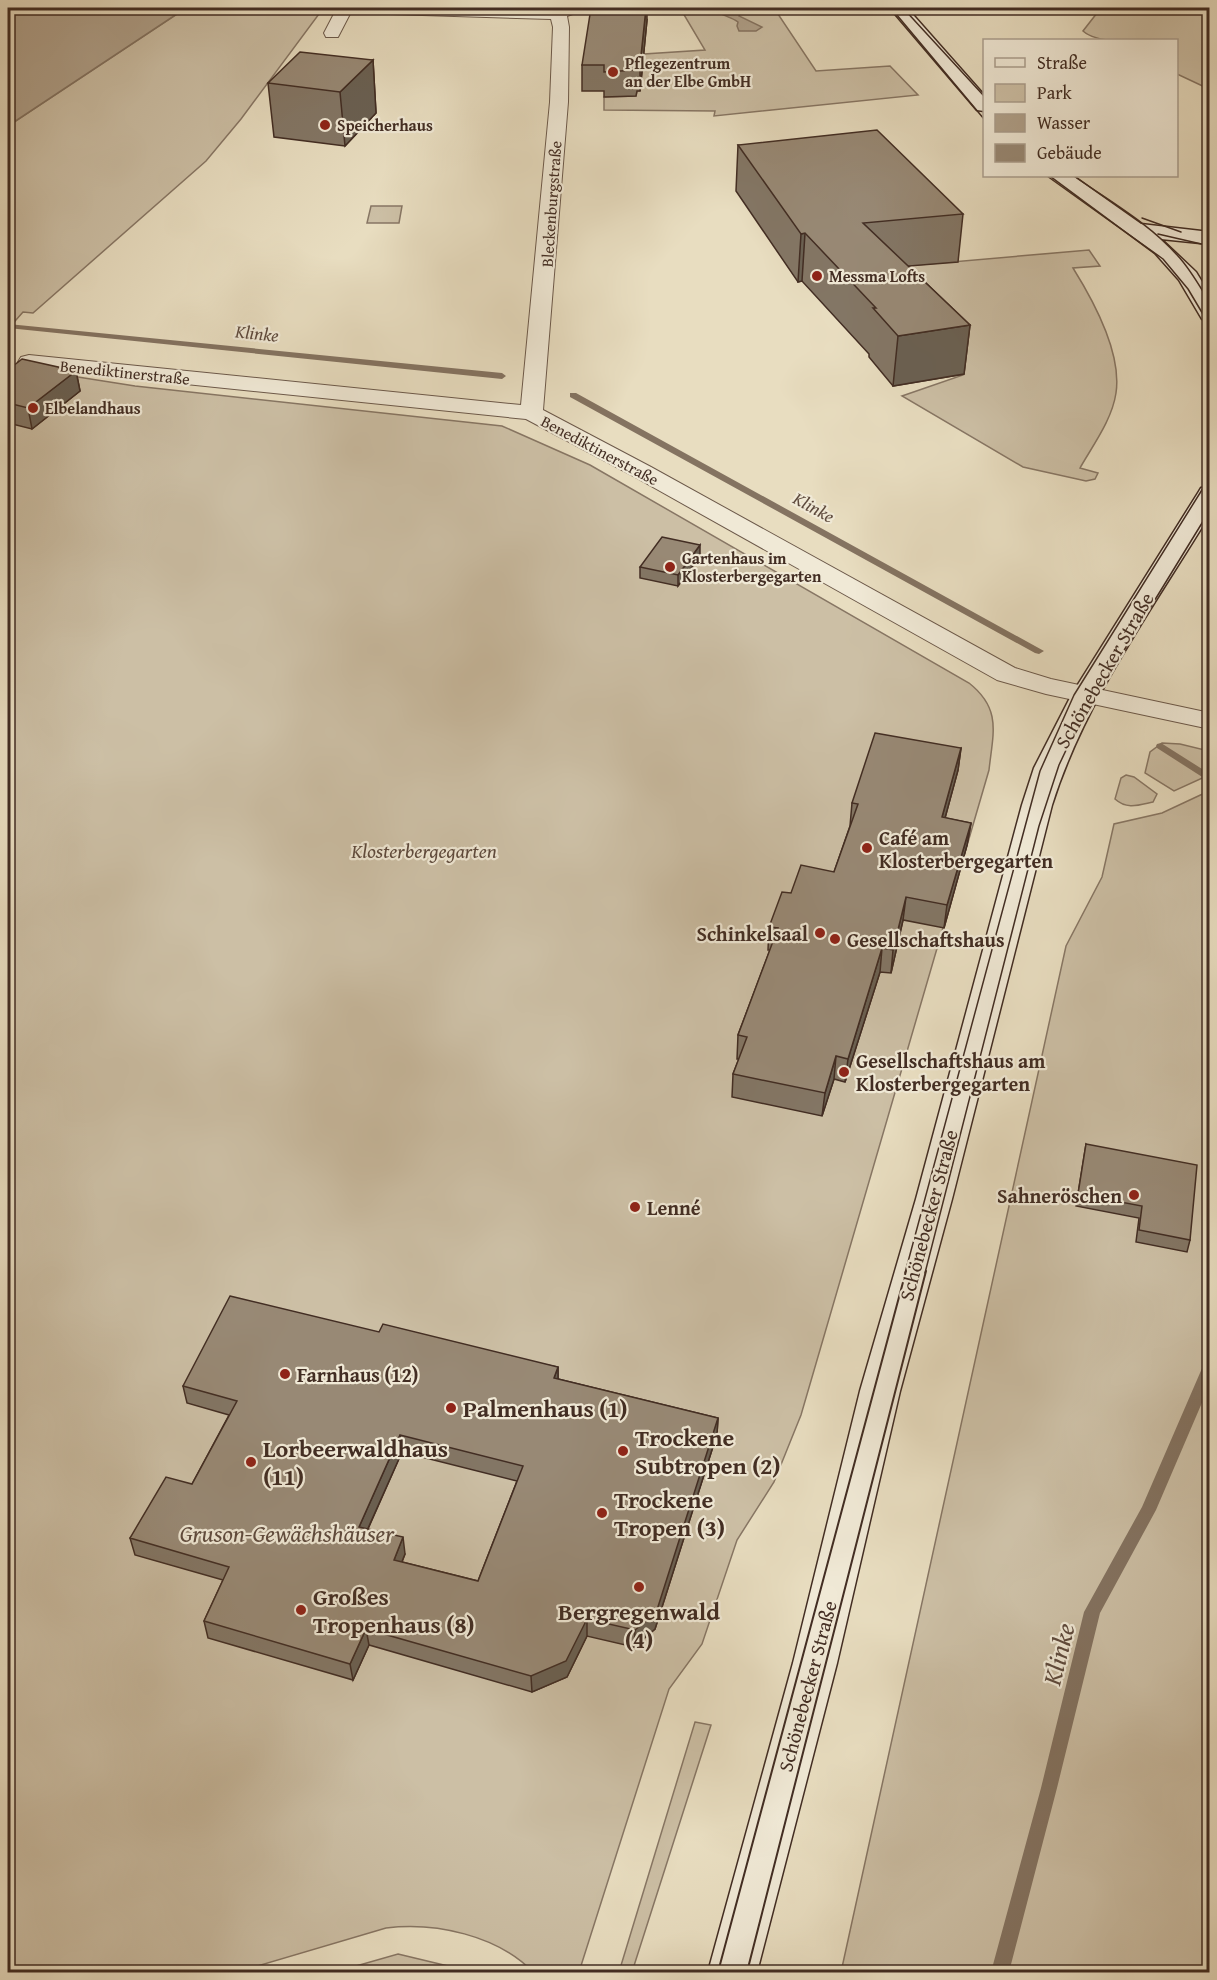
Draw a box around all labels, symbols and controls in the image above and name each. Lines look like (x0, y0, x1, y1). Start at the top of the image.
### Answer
legend (983, 39, 1178, 177)
text: Straße (1037, 49, 1087, 76)
place label: Pflegezentrum an der Elbe GmbH (625, 51, 751, 93)
marker: Pflegezentrum an der Elbe GmbH (606, 65, 620, 79)
text: Park (1037, 79, 1073, 106)
text: Wasser (1037, 109, 1091, 136)
place label: Speicherhaus (337, 113, 433, 137)
marker: Speicherhaus (318, 118, 332, 132)
text: Gebäude (1037, 139, 1102, 166)
street label: Bleckenburgstraße (535, 140, 567, 268)
place label: Messma Lofts (829, 264, 925, 288)
marker: Messma Lofts (810, 269, 824, 283)
water label: Klinke (233, 317, 280, 349)
street label: Benediktinerstraße (59, 353, 191, 391)
place label: Elbelandhaus (45, 396, 141, 420)
marker: Elbelandhaus (26, 401, 40, 415)
street label: Benediktinerstraße (537, 409, 663, 491)
water label: Klinke (788, 484, 840, 529)
place label: Gartenhaus im Klosterbergegarten (682, 546, 822, 588)
marker: Gartenhaus im Klosterbergegarten (663, 560, 677, 574)
street label: Schönebecker Straße (1047, 587, 1161, 753)
place label: Café am Klosterbergegarten (879, 823, 1053, 875)
park label: Klosterbergegarten (350, 836, 497, 865)
marker: Café am Klosterbergegarten (860, 841, 874, 855)
place label: Schinkelsaal (696, 919, 808, 948)
place label: Gesellschaftshaus (847, 925, 1005, 954)
marker: Schinkelsaal (813, 926, 827, 940)
marker: Gesellschaftshaus (828, 932, 842, 946)
place label: Gesellschaftshaus am Klosterbergegarten (856, 1046, 1045, 1098)
marker: Gesellschaftshaus am Klosterbergegarten (837, 1065, 851, 1079)
street label: Schönebecker Straße (891, 1126, 965, 1304)
place label: Sahneröschen (997, 1181, 1122, 1210)
marker: Sahneröschen (1127, 1188, 1141, 1202)
place label: Lenné (647, 1193, 701, 1222)
marker: Lenné (628, 1200, 642, 1214)
place label: Farnhaus (12) (297, 1360, 419, 1389)
marker: Farnhaus (12) (278, 1367, 292, 1381)
place label: Palmenhaus (1) (463, 1391, 628, 1426)
marker: Palmenhaus (1) (444, 1401, 458, 1415)
place label: Trockene Subtropen (2) (635, 1420, 781, 1483)
place label: Lorbeerwaldhaus (11) (263, 1431, 448, 1494)
marker: Trockene Subtropen (2) (616, 1444, 630, 1458)
marker: Lorbeerwaldhaus (11) (244, 1455, 258, 1469)
place label: Trockene Tropen (3) (614, 1482, 725, 1545)
marker: Trockene Tropen (3) (595, 1506, 609, 1520)
park label: Gruson-Gewächshäuser (180, 1516, 395, 1551)
place label: Großes Tropenhaus (8) (313, 1579, 475, 1642)
marker: Bergregenwald (4) (632, 1580, 646, 1594)
place label: Bergregenwald (4) (558, 1594, 720, 1657)
street label: Schönebecker Straße (770, 1597, 844, 1775)
marker: Großes Tropenhaus (8) (294, 1603, 308, 1617)
water label: Klinke (1031, 1619, 1085, 1690)

